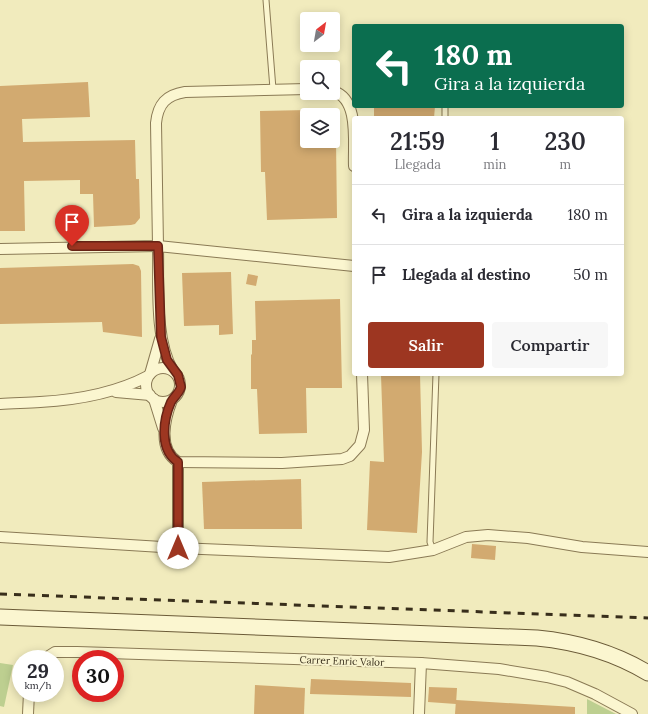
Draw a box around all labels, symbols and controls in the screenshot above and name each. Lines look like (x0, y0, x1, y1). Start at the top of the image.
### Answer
north arrow (300, 12, 340, 52)
map controls (300, 12, 340, 148)
text: 180 m (434, 37, 512, 73)
icon: left (368, 40, 420, 92)
button: search (300, 60, 340, 100)
text: Gira a la izquierda (434, 72, 585, 95)
button: layers (300, 108, 340, 148)
text: 21:59 (390, 126, 445, 157)
text: 1 (490, 126, 500, 157)
text: 230 (545, 126, 586, 157)
text: Llegada (394, 156, 441, 173)
text: min (483, 156, 506, 173)
text: m (559, 156, 571, 173)
icon: left (368, 204, 390, 226)
pin (55, 205, 89, 246)
text: Gira a la izquierda (402, 205, 533, 224)
text: 180 m (567, 205, 608, 224)
icon: arrive (61, 211, 83, 233)
icon: arrive (368, 264, 390, 286)
text: Llegada al destino (402, 265, 531, 284)
text: 50 m (573, 265, 608, 284)
button: Salir (368, 322, 484, 368)
button: Compartir (492, 322, 608, 368)
position arrow (157, 527, 199, 569)
speed limit sign: 30 (72, 650, 124, 702)
street label: Carrer Enric Valor (299, 653, 385, 669)
text: 29 (27, 658, 49, 683)
text: km/h (24, 679, 52, 692)

